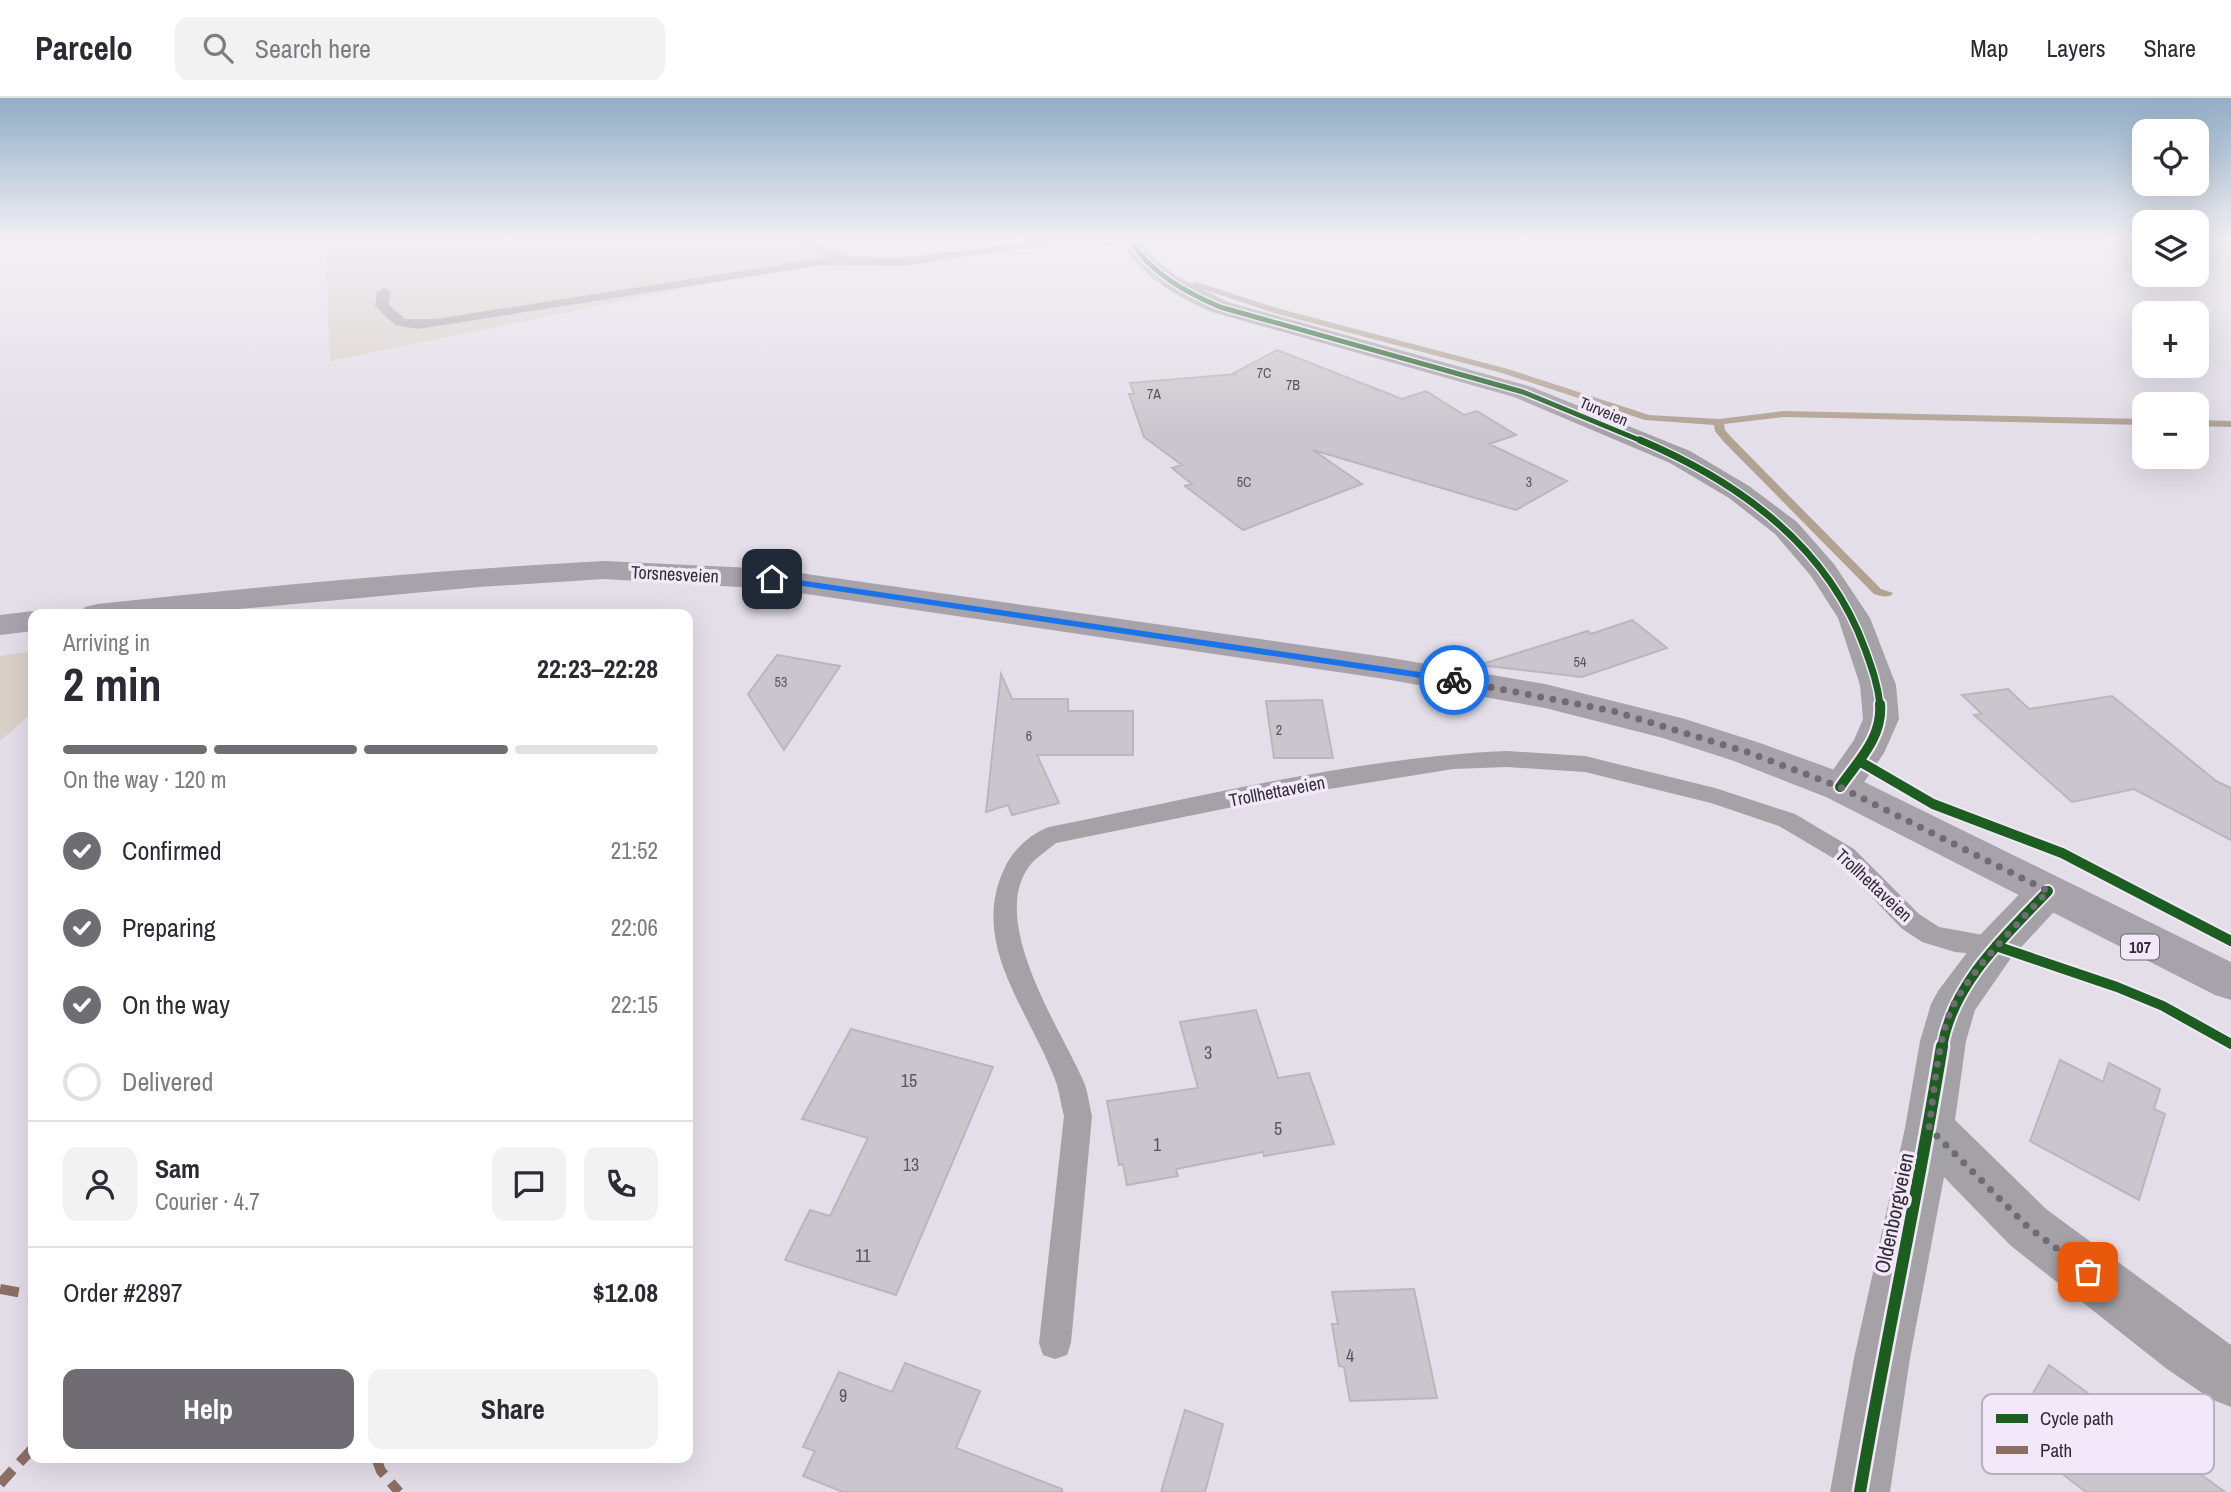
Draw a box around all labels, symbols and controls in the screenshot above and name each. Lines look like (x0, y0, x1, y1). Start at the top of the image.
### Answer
search box (175, 17, 665, 80)
text: Parcelo (35, 26, 133, 70)
icon: search (199, 29, 237, 67)
text: Search here (255, 31, 371, 66)
text: Map (1970, 32, 2008, 64)
text: Layers (2046, 32, 2105, 64)
text: Share (2143, 32, 2196, 64)
map controls (2132, 119, 2209, 469)
button: locate (2132, 119, 2209, 196)
button: layers (2132, 210, 2209, 287)
button: + (2132, 301, 2209, 378)
house number: 7C (1257, 364, 1271, 382)
house number: 7B (1286, 376, 1300, 394)
house number: 7A (1147, 385, 1161, 403)
street label: Turveien (1576, 391, 1632, 431)
button: − (2132, 392, 2209, 469)
house number: 5C (1237, 473, 1251, 491)
house number: 3 (1526, 473, 1532, 491)
pin (742, 549, 802, 609)
street label: Torsnesveien (631, 559, 719, 589)
icon: home (753, 560, 791, 598)
text: Arriving in (63, 627, 150, 658)
courier (1419, 645, 1489, 715)
text: 22:23–22:28 (537, 651, 658, 686)
text: 2 min (63, 653, 162, 715)
house number: 54 (1574, 653, 1587, 671)
icon: bike (1435, 661, 1473, 699)
house number: 53 (775, 673, 787, 691)
house number: 2 (1276, 721, 1282, 739)
house number: 6 (1026, 727, 1032, 745)
text: On the way · 120 m (63, 764, 227, 795)
street label: Trollhettaveien (1227, 769, 1327, 813)
icon: check (63, 832, 101, 870)
text: Confirmed (122, 833, 222, 868)
text: 21:52 (611, 835, 658, 866)
street label: Trollhettaveien (1830, 843, 1918, 927)
icon: check (63, 909, 101, 947)
text: Preparing (122, 910, 216, 945)
text: 22:06 (611, 912, 658, 943)
road number: 107 (2121, 934, 2159, 960)
icon: check (63, 986, 101, 1024)
text: On the way (122, 987, 230, 1022)
text: 22:15 (611, 989, 658, 1020)
house number: 3 (1204, 1040, 1212, 1065)
text: Delivered (122, 1064, 213, 1099)
house number: 15 (901, 1068, 917, 1093)
house number: 5 (1274, 1116, 1282, 1141)
house number: 1 (1153, 1132, 1162, 1157)
button: person (63, 1147, 137, 1221)
button: chat (492, 1147, 566, 1221)
button: phone (584, 1147, 658, 1221)
street label: Oldenborgveien (1867, 1150, 1921, 1276)
text: Sam (155, 1151, 200, 1186)
house number: 13 (903, 1152, 919, 1177)
text: Courier · 4.7 (155, 1186, 260, 1217)
pin (2058, 1242, 2118, 1302)
house number: 11 (855, 1243, 871, 1268)
icon: bag (2069, 1253, 2107, 1291)
text: Order #2897 (63, 1275, 183, 1310)
text: $12.08 (593, 1275, 658, 1310)
house number: 4 (1346, 1343, 1354, 1368)
button: Help (63, 1369, 354, 1449)
button: Share (368, 1369, 658, 1449)
house number: 9 (839, 1383, 847, 1408)
legend (1982, 1394, 2214, 1474)
text: Cycle path (2040, 1405, 2114, 1431)
text: Path (2040, 1437, 2072, 1463)

